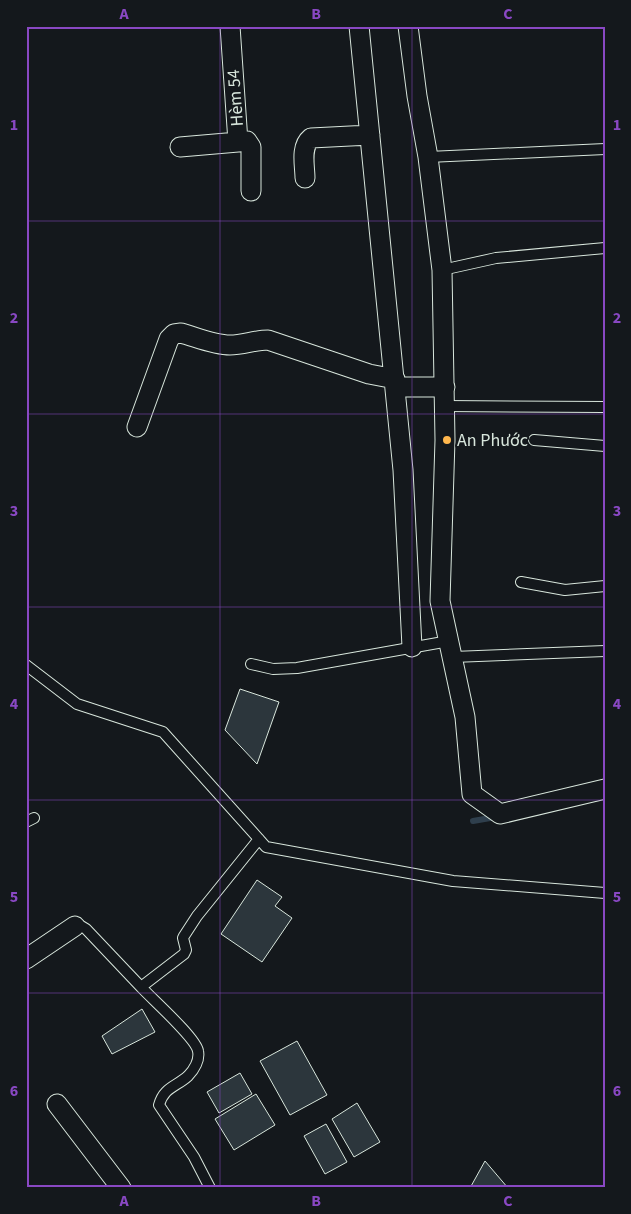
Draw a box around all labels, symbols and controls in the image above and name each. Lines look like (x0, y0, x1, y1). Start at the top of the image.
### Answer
text: A (118, 3, 129, 25)
text: B (311, 3, 321, 25)
text: C (503, 3, 513, 25)
street label: Hèm 54 (221, 69, 250, 127)
text: 1 (10, 114, 18, 136)
text: 1 (613, 114, 621, 136)
text: 2 (10, 307, 18, 329)
text: 2 (613, 307, 621, 329)
place label: An Phước (457, 428, 528, 453)
marker: An Phước (441, 434, 453, 446)
text: 3 (10, 500, 18, 522)
text: 3 (613, 500, 621, 522)
text: 4 (10, 693, 19, 715)
text: 4 (613, 693, 622, 715)
text: 5 (10, 886, 18, 908)
text: 5 (613, 886, 621, 908)
text: 6 (10, 1080, 18, 1102)
text: 6 (613, 1080, 621, 1102)
text: A (118, 1190, 129, 1212)
text: B (311, 1190, 321, 1212)
text: C (503, 1190, 513, 1212)

